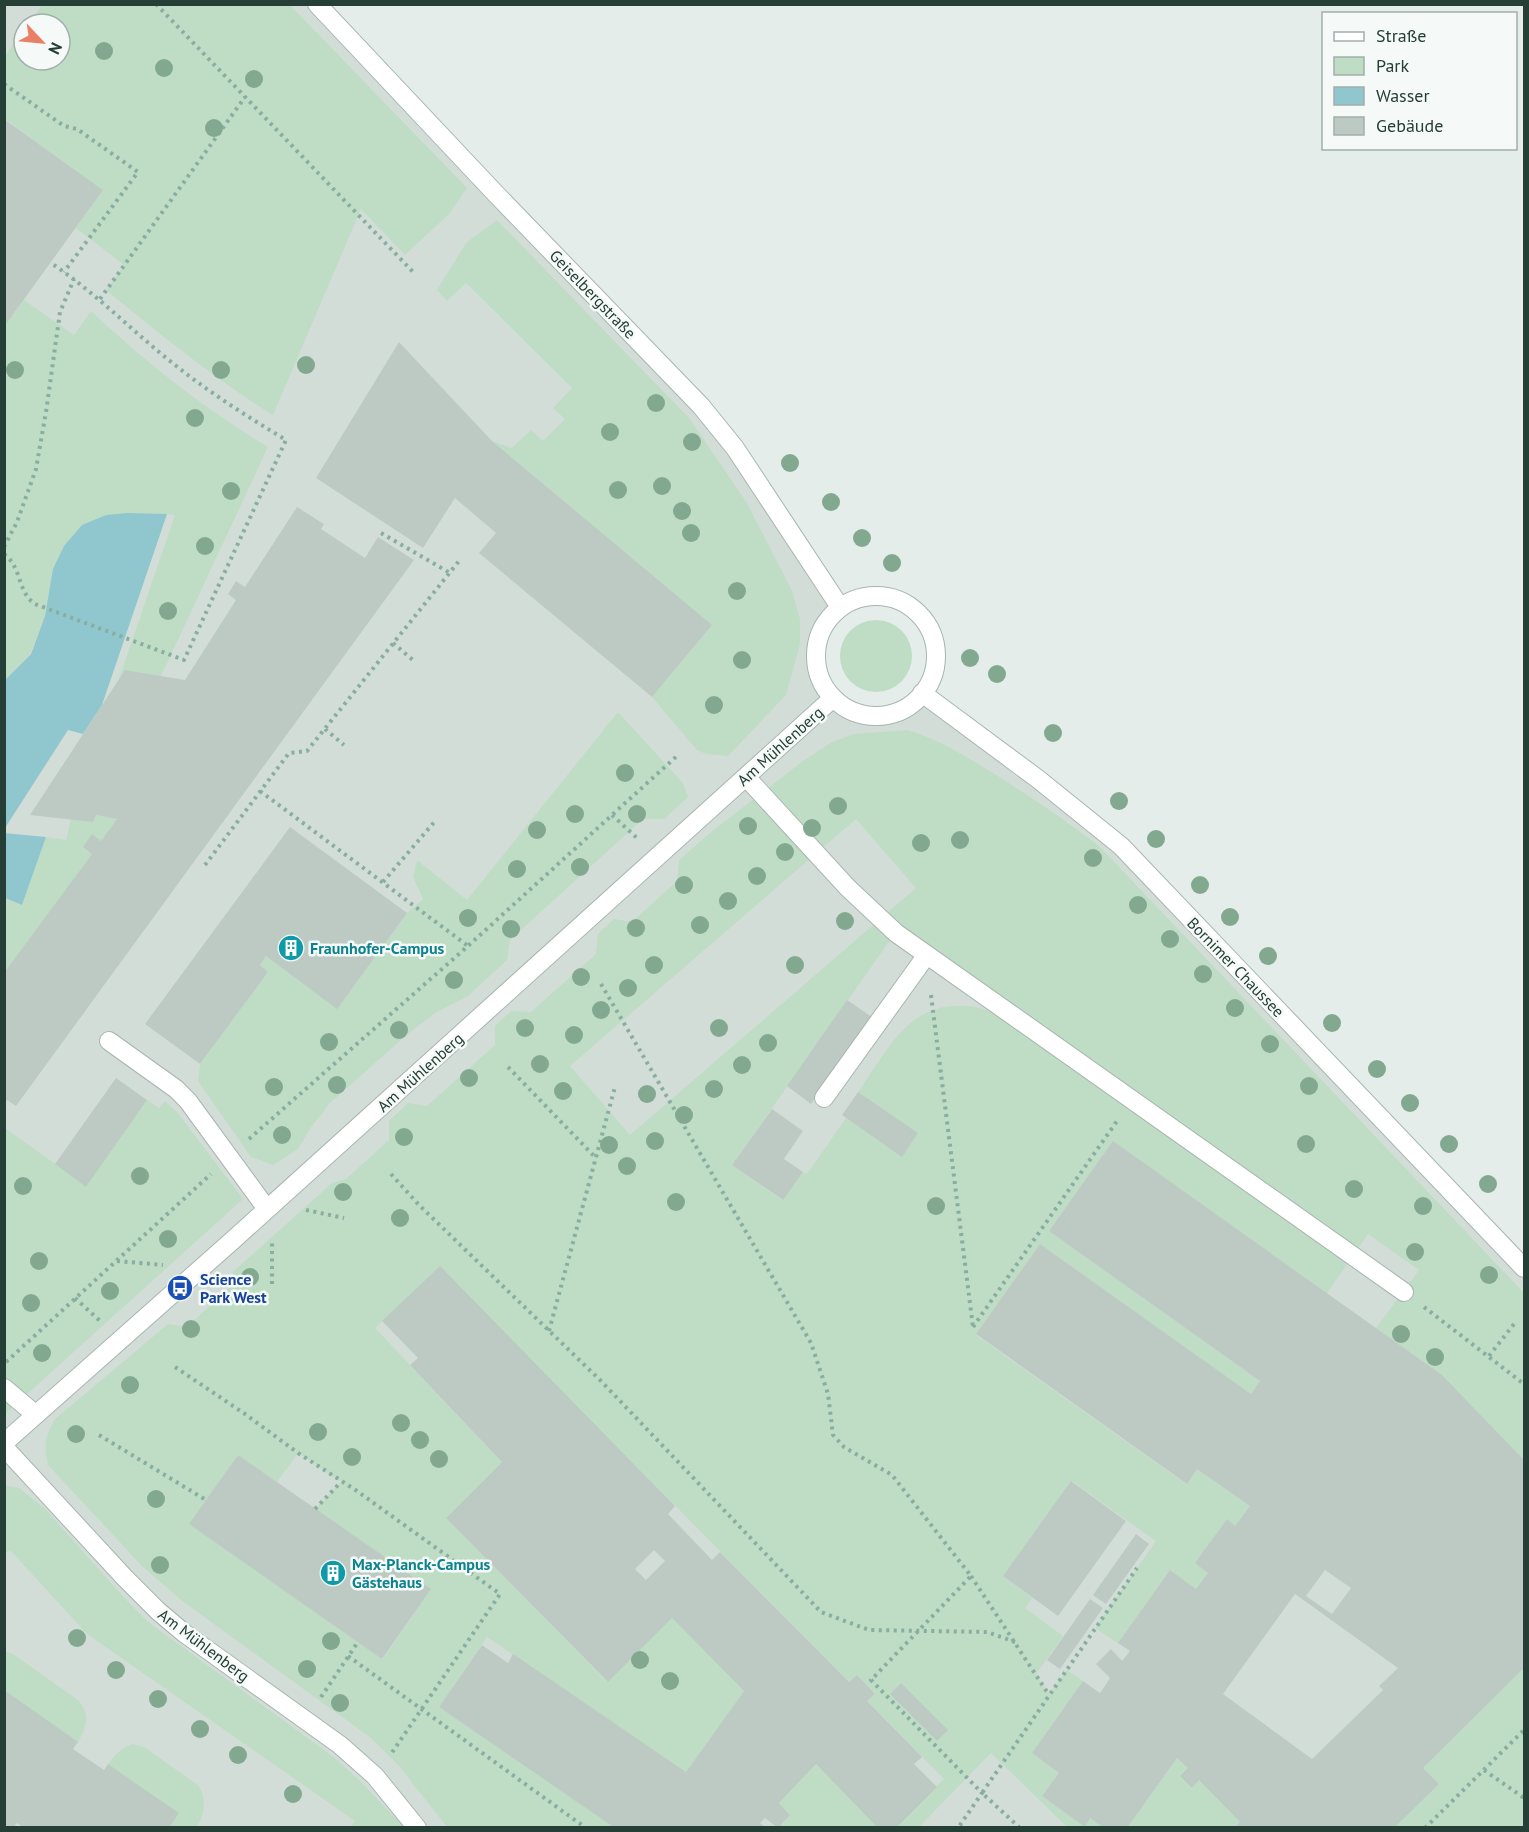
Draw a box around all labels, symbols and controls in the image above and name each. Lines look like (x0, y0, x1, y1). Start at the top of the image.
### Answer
north arrow (12, 12, 72, 72)
legend (1322, 12, 1517, 150)
text: Straße (1376, 24, 1427, 47)
text: N (44, 39, 67, 58)
text: Park (1376, 54, 1409, 77)
text: Wasser (1376, 84, 1430, 107)
text: Gebäude (1376, 114, 1443, 137)
street label: Geiselbergstraße (546, 245, 640, 343)
street label: Am Mühlenberg (733, 702, 827, 790)
street label: Bornimer Chaussee (1183, 913, 1289, 1021)
building icon: Fraunhofer-Campus (276, 933, 306, 963)
place label: Fraunhofer-Campus (310, 938, 445, 958)
street label: Am Mühlenberg (373, 1028, 467, 1116)
place label: Science Park West (200, 1269, 267, 1307)
bus stop icon: Science Park West (165, 1273, 195, 1303)
place label: Max-Planck-Campus Gästehaus (352, 1554, 491, 1592)
building icon: Max-Planck-Campus Gästehaus (318, 1558, 348, 1588)
street label: Am Mühlenberg (154, 1604, 254, 1686)

